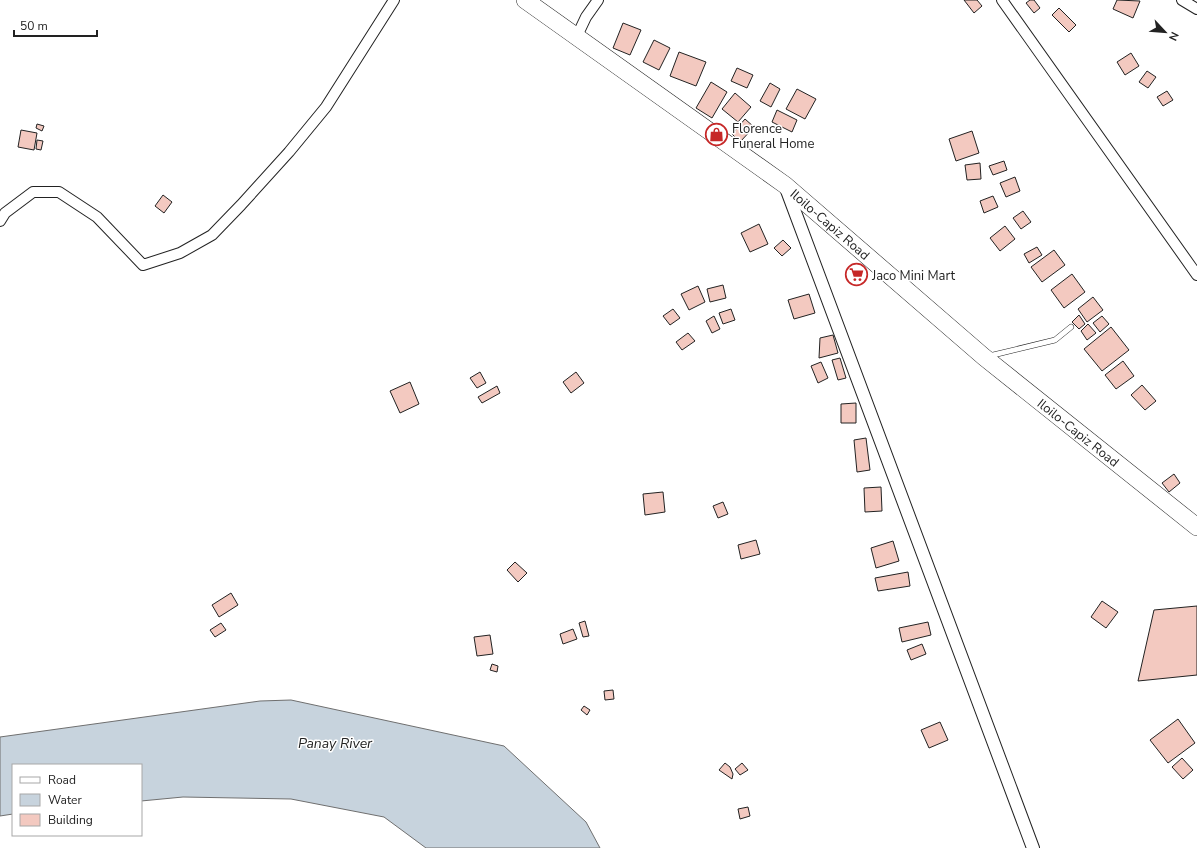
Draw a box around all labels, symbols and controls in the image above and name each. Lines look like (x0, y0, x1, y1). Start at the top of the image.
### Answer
scale bar (14, 12, 97, 38)
north arrow (1145, 12, 1185, 52)
text: 50 m (20, 18, 48, 34)
text: N (1165, 29, 1182, 43)
place label: Florence Funeral Home (732, 120, 814, 153)
shop icon: Florence Funeral Home (704, 122, 730, 148)
street label: Iloilo-Capiz Road (786, 185, 873, 264)
supermarket icon: Jaco Mini Mart (843, 262, 869, 288)
place label: Jaco Mini Mart (871, 267, 955, 285)
street label: Iloilo-Capiz Road (1033, 395, 1122, 471)
water label: Panay River (298, 734, 373, 753)
legend (12, 764, 142, 836)
text: Road (48, 772, 76, 788)
text: Water (48, 792, 82, 808)
text: Building (48, 812, 93, 828)

